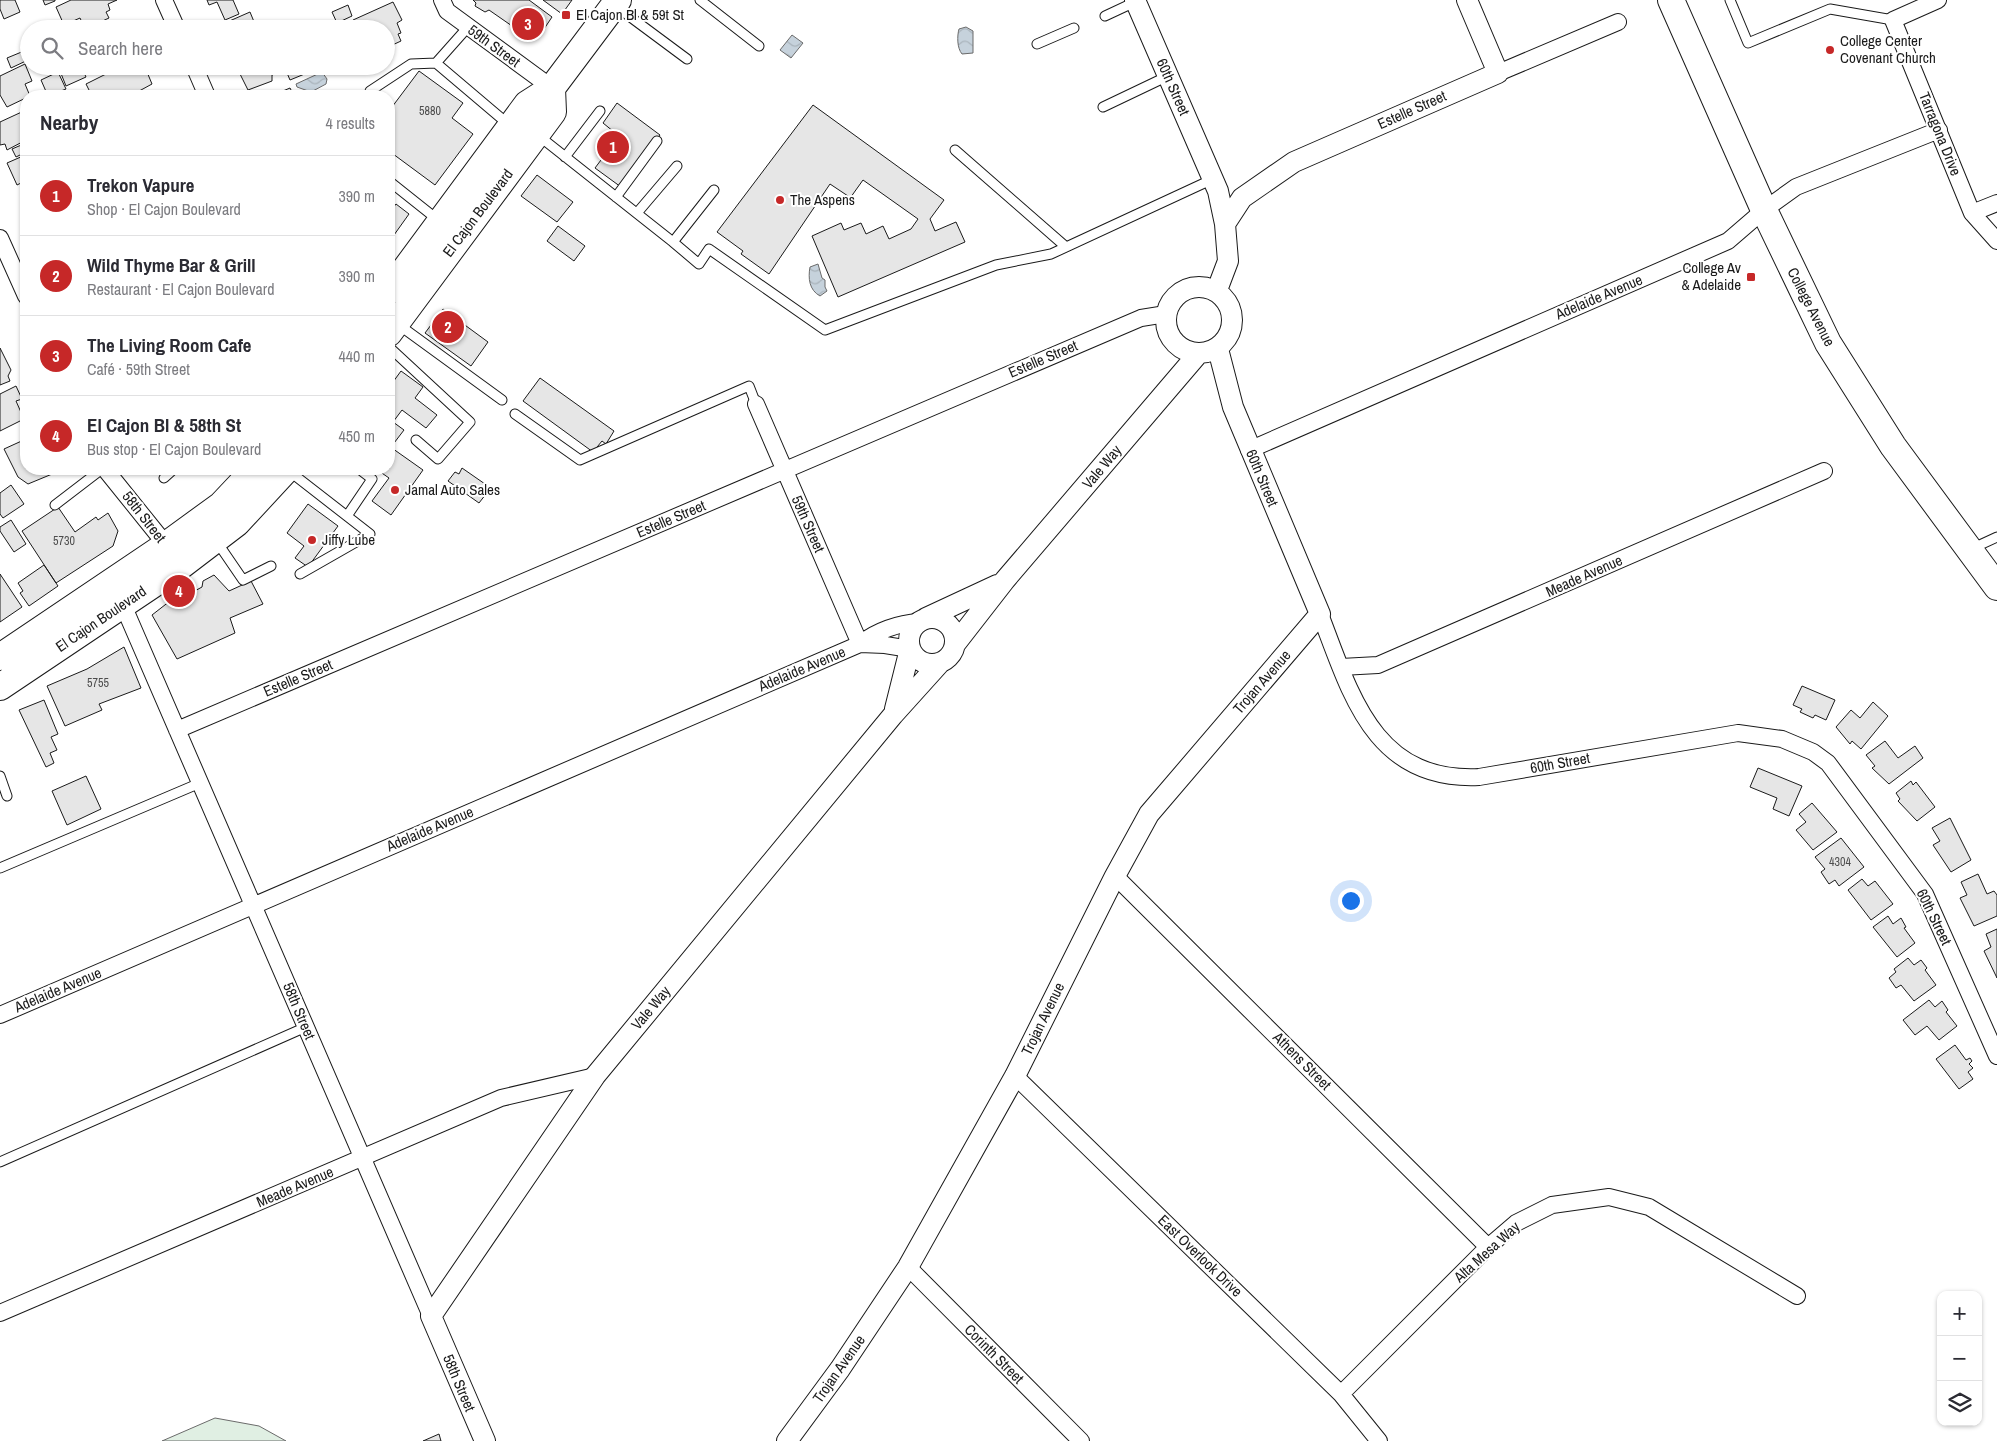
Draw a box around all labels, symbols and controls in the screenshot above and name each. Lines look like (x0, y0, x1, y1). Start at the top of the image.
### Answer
place label: El Cajon Bl & 59t St (576, 4, 685, 25)
pin: 3 (512, 5, 544, 43)
marker: El Cajon Bl & 59t St (560, 9, 572, 21)
street label: 59th Street (464, 19, 525, 72)
search box (20, 20, 395, 75)
place label: College Center Covenant Church (1840, 30, 1936, 68)
icon: search (38, 34, 66, 62)
text: Search here (78, 35, 163, 61)
marker: College Center Covenant Church (1824, 44, 1836, 56)
street label: 60th Street (1152, 55, 1196, 119)
street label: Estelle Street (1374, 85, 1450, 134)
street label: Tarragona Drive (1914, 89, 1967, 179)
house number: 5880 (419, 103, 441, 119)
text: Nearby (40, 108, 98, 137)
text: 4 results (325, 112, 375, 134)
pin: 1 (597, 128, 629, 166)
street label: El Cajon Boulevard (438, 164, 518, 261)
text: Trekon Vapure (87, 172, 194, 198)
text: 1 (52, 185, 60, 207)
text: 390 m (339, 185, 375, 207)
place label: The Aspens (790, 189, 855, 210)
marker: The Aspens (774, 194, 786, 206)
text: Shop · El Cajon Boulevard (87, 198, 241, 220)
text: Wild Thyme Bar & Grill (87, 252, 256, 278)
place label: College Av & Adelaide (1681, 257, 1742, 295)
street label: College Avenue (1783, 264, 1840, 350)
text: 2 (52, 265, 60, 287)
text: 390 m (339, 265, 375, 287)
street label: Adelaide Avenue (1551, 269, 1646, 325)
marker: College Av & Adelaide (1745, 271, 1757, 283)
text: Restaurant · El Cajon Boulevard (87, 278, 274, 300)
pin: 2 (432, 308, 464, 346)
text: The Living Room Cafe (87, 332, 251, 358)
street label: Estelle Street (1005, 334, 1081, 382)
text: 3 (52, 345, 60, 367)
text: 440 m (339, 345, 375, 367)
text: Café · 59th Street (87, 358, 190, 380)
text: El Cajon Bl & 58th St (87, 412, 241, 438)
text: 4 (52, 425, 60, 447)
text: 450 m (339, 425, 375, 447)
text: Bus stop · El Cajon Boulevard (87, 438, 261, 460)
street label: Vale Way (1077, 440, 1127, 493)
street label: 60th Street (1241, 446, 1284, 510)
place label: Jamal Auto Sales (405, 479, 500, 500)
marker: Jamal Auto Sales (389, 484, 401, 496)
street label: 58th Street (118, 487, 172, 547)
street label: 59th Street (787, 492, 831, 556)
street label: Estelle Street (633, 494, 709, 542)
place label: Jiffy Lube (322, 529, 375, 550)
house number: 5730 (53, 533, 75, 549)
marker: Jiffy Lube (306, 534, 318, 546)
street label: Meade Avenue (1542, 549, 1626, 602)
pin: 4 (163, 572, 195, 610)
street label: El Cajon Boulevard (51, 580, 150, 657)
street label: Adelaide Avenue (754, 641, 849, 697)
street label: Trojan Avenue (1228, 645, 1295, 718)
street label: Estelle Street (260, 653, 336, 701)
house number: 5755 (87, 675, 109, 691)
street label: 60th Street (1528, 747, 1592, 778)
street label: Adelaide Avenue (382, 801, 477, 857)
house number: 4304 (1829, 854, 1851, 870)
street label: 60th Street (1912, 885, 1957, 949)
your location (1338, 888, 1364, 914)
street label: Adelaide Avenue (10, 962, 105, 1018)
street label: 58th Street (278, 979, 321, 1043)
street label: Trojan Avenue (1016, 979, 1069, 1059)
street label: Vale Way (626, 981, 676, 1034)
street label: Athens Street (1268, 1026, 1337, 1095)
street label: Meade Avenue (253, 1161, 337, 1212)
street label: East Overlook Drive (1153, 1210, 1247, 1302)
street label: Alta Mesa Way (1448, 1216, 1525, 1288)
map controls (1937, 1291, 1982, 1426)
button: + (1937, 1291, 1982, 1336)
street label: Corinth Street (960, 1319, 1029, 1389)
street label: Trojan Avenue (807, 1330, 870, 1407)
button: − (1937, 1336, 1982, 1381)
street label: 58th Street (438, 1351, 481, 1415)
button: layers (1937, 1381, 1982, 1426)

